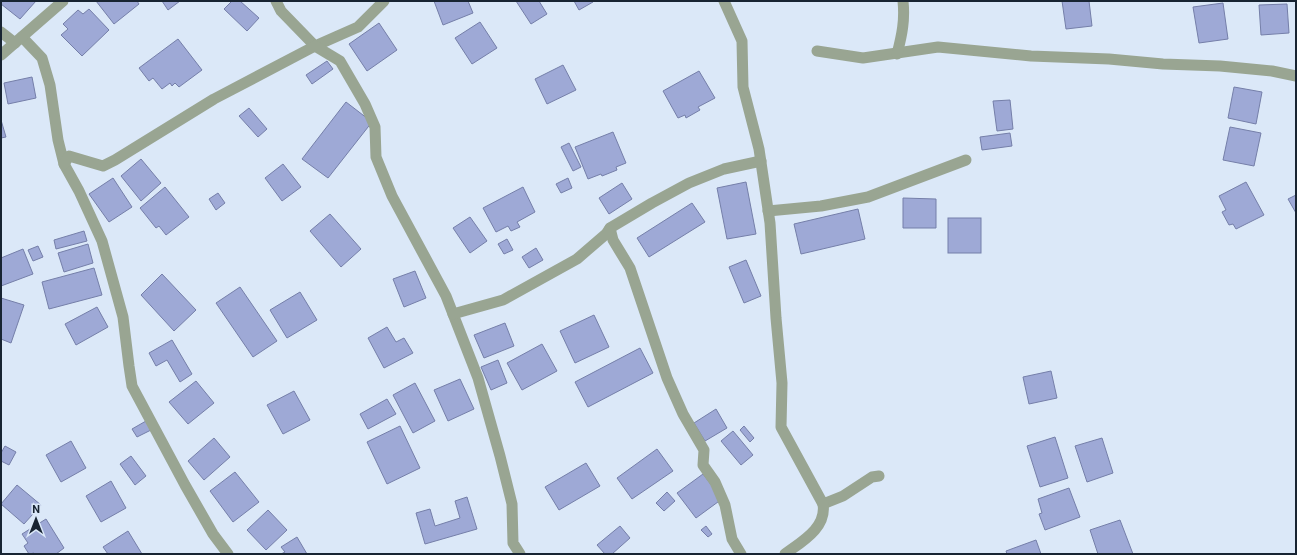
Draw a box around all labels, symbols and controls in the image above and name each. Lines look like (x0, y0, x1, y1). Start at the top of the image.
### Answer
north arrow (16, 499, 56, 539)
text: N (32, 503, 40, 516)

